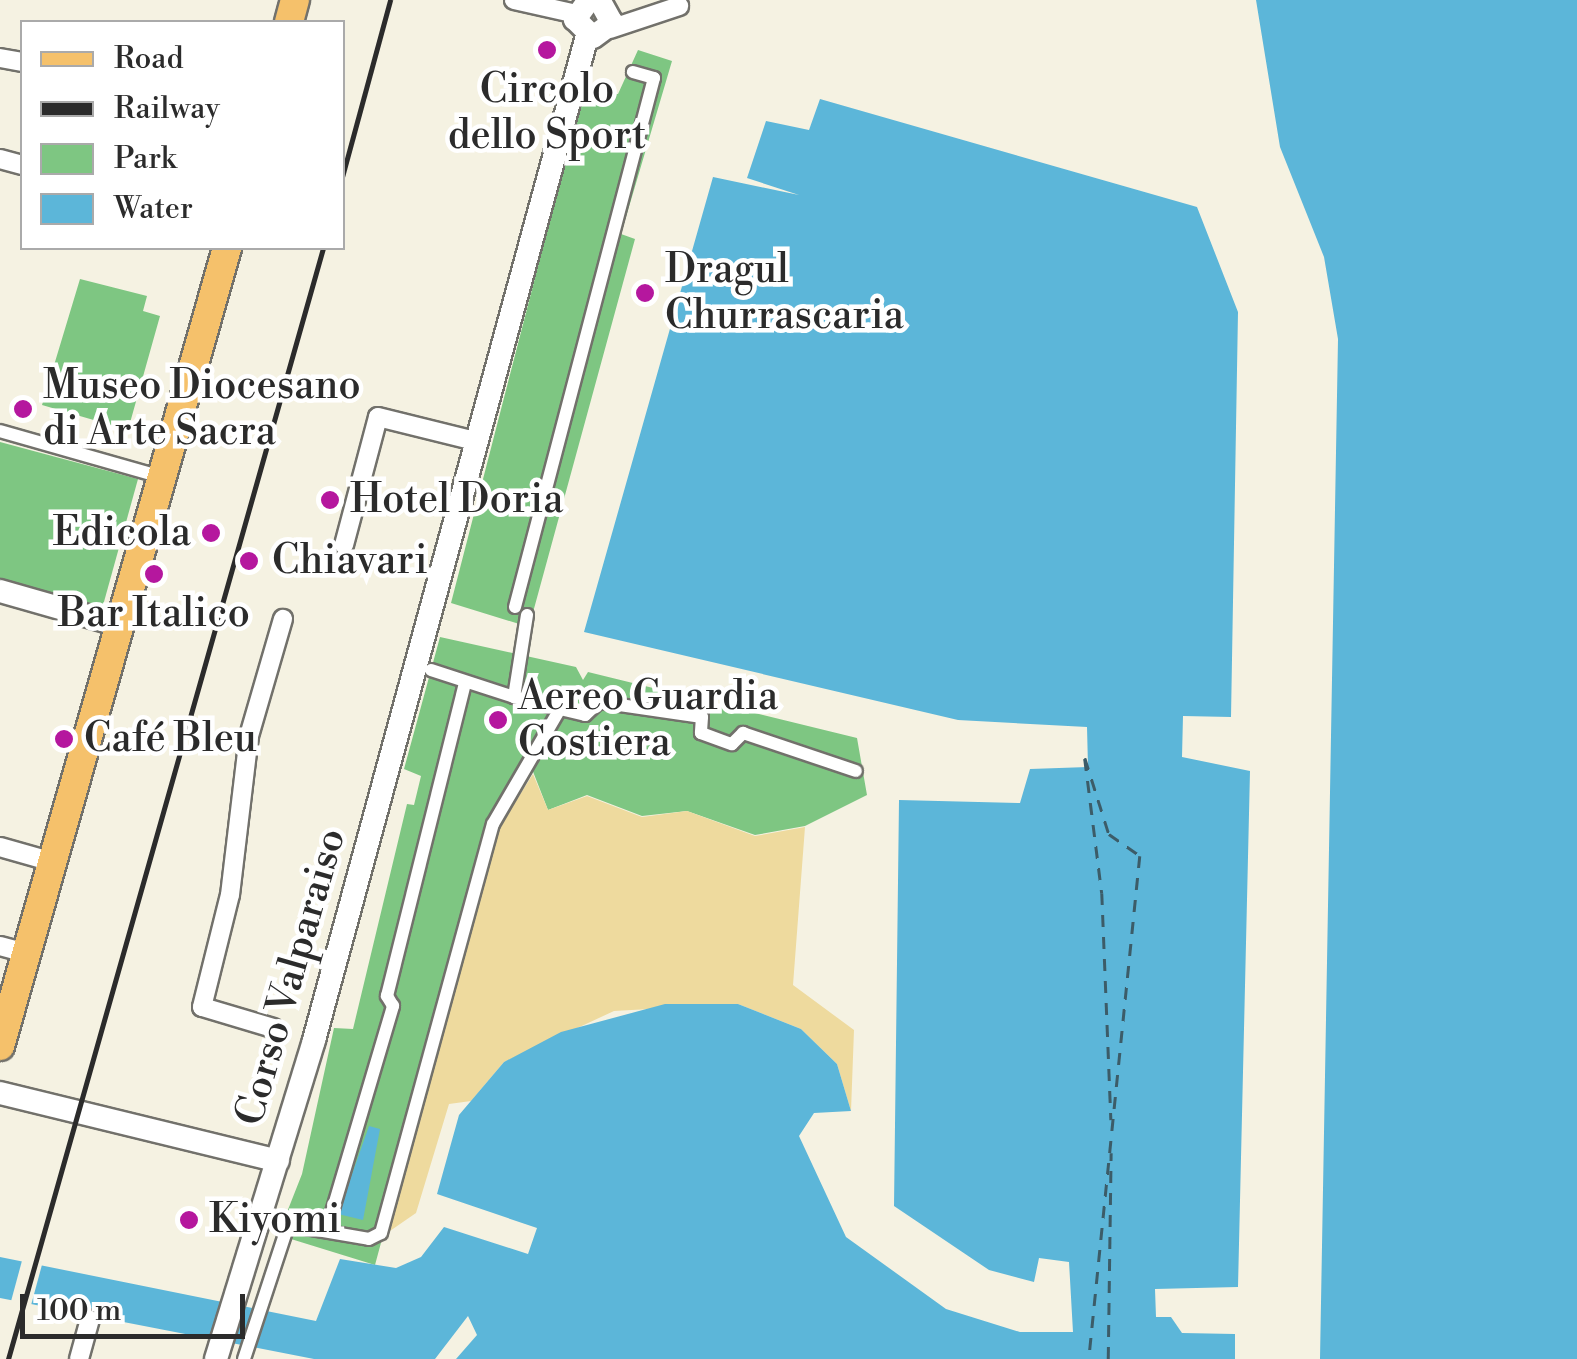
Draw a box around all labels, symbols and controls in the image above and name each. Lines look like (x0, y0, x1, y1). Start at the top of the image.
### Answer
legend (20, 20, 345, 250)
marker: Circolo dello Sport (536, 39, 558, 61)
text: Road (114, 40, 184, 78)
place label: Circolo dello Sport (448, 66, 646, 160)
text: Railway (114, 90, 220, 128)
text: Park (114, 140, 176, 178)
text: Water (114, 190, 193, 228)
place label: Dragul Churrascaria (665, 246, 904, 340)
marker: Dragul Churrascaria (634, 282, 656, 304)
place label: Museo Diocesano di Arte Sacra (43, 362, 361, 456)
marker: Museo Diocesano di Arte Sacra (12, 398, 34, 420)
place label: Hotel Doria (350, 476, 563, 524)
marker: Hotel Doria (319, 489, 341, 511)
place label: Edicola (53, 509, 191, 557)
marker: Edicola (200, 522, 222, 544)
place label: Chiavari (272, 537, 428, 585)
marker: Chiavari (236, 548, 262, 574)
marker: Bar Italico (143, 563, 165, 585)
place label: Bar Italico (58, 590, 250, 638)
place label: Aereo Guardia Costiera (518, 673, 778, 767)
marker: Aereo Guardia Costiera (487, 709, 509, 731)
place label: Café Bleu (84, 715, 257, 763)
marker: Café Bleu (53, 728, 75, 750)
street label: Corso Valparaiso (226, 823, 356, 1131)
place label: Kiyomi (209, 1196, 341, 1244)
marker: Kiyomi (178, 1209, 200, 1231)
scale bar (25, 1274, 250, 1336)
text: 100 m (37, 1292, 121, 1330)

